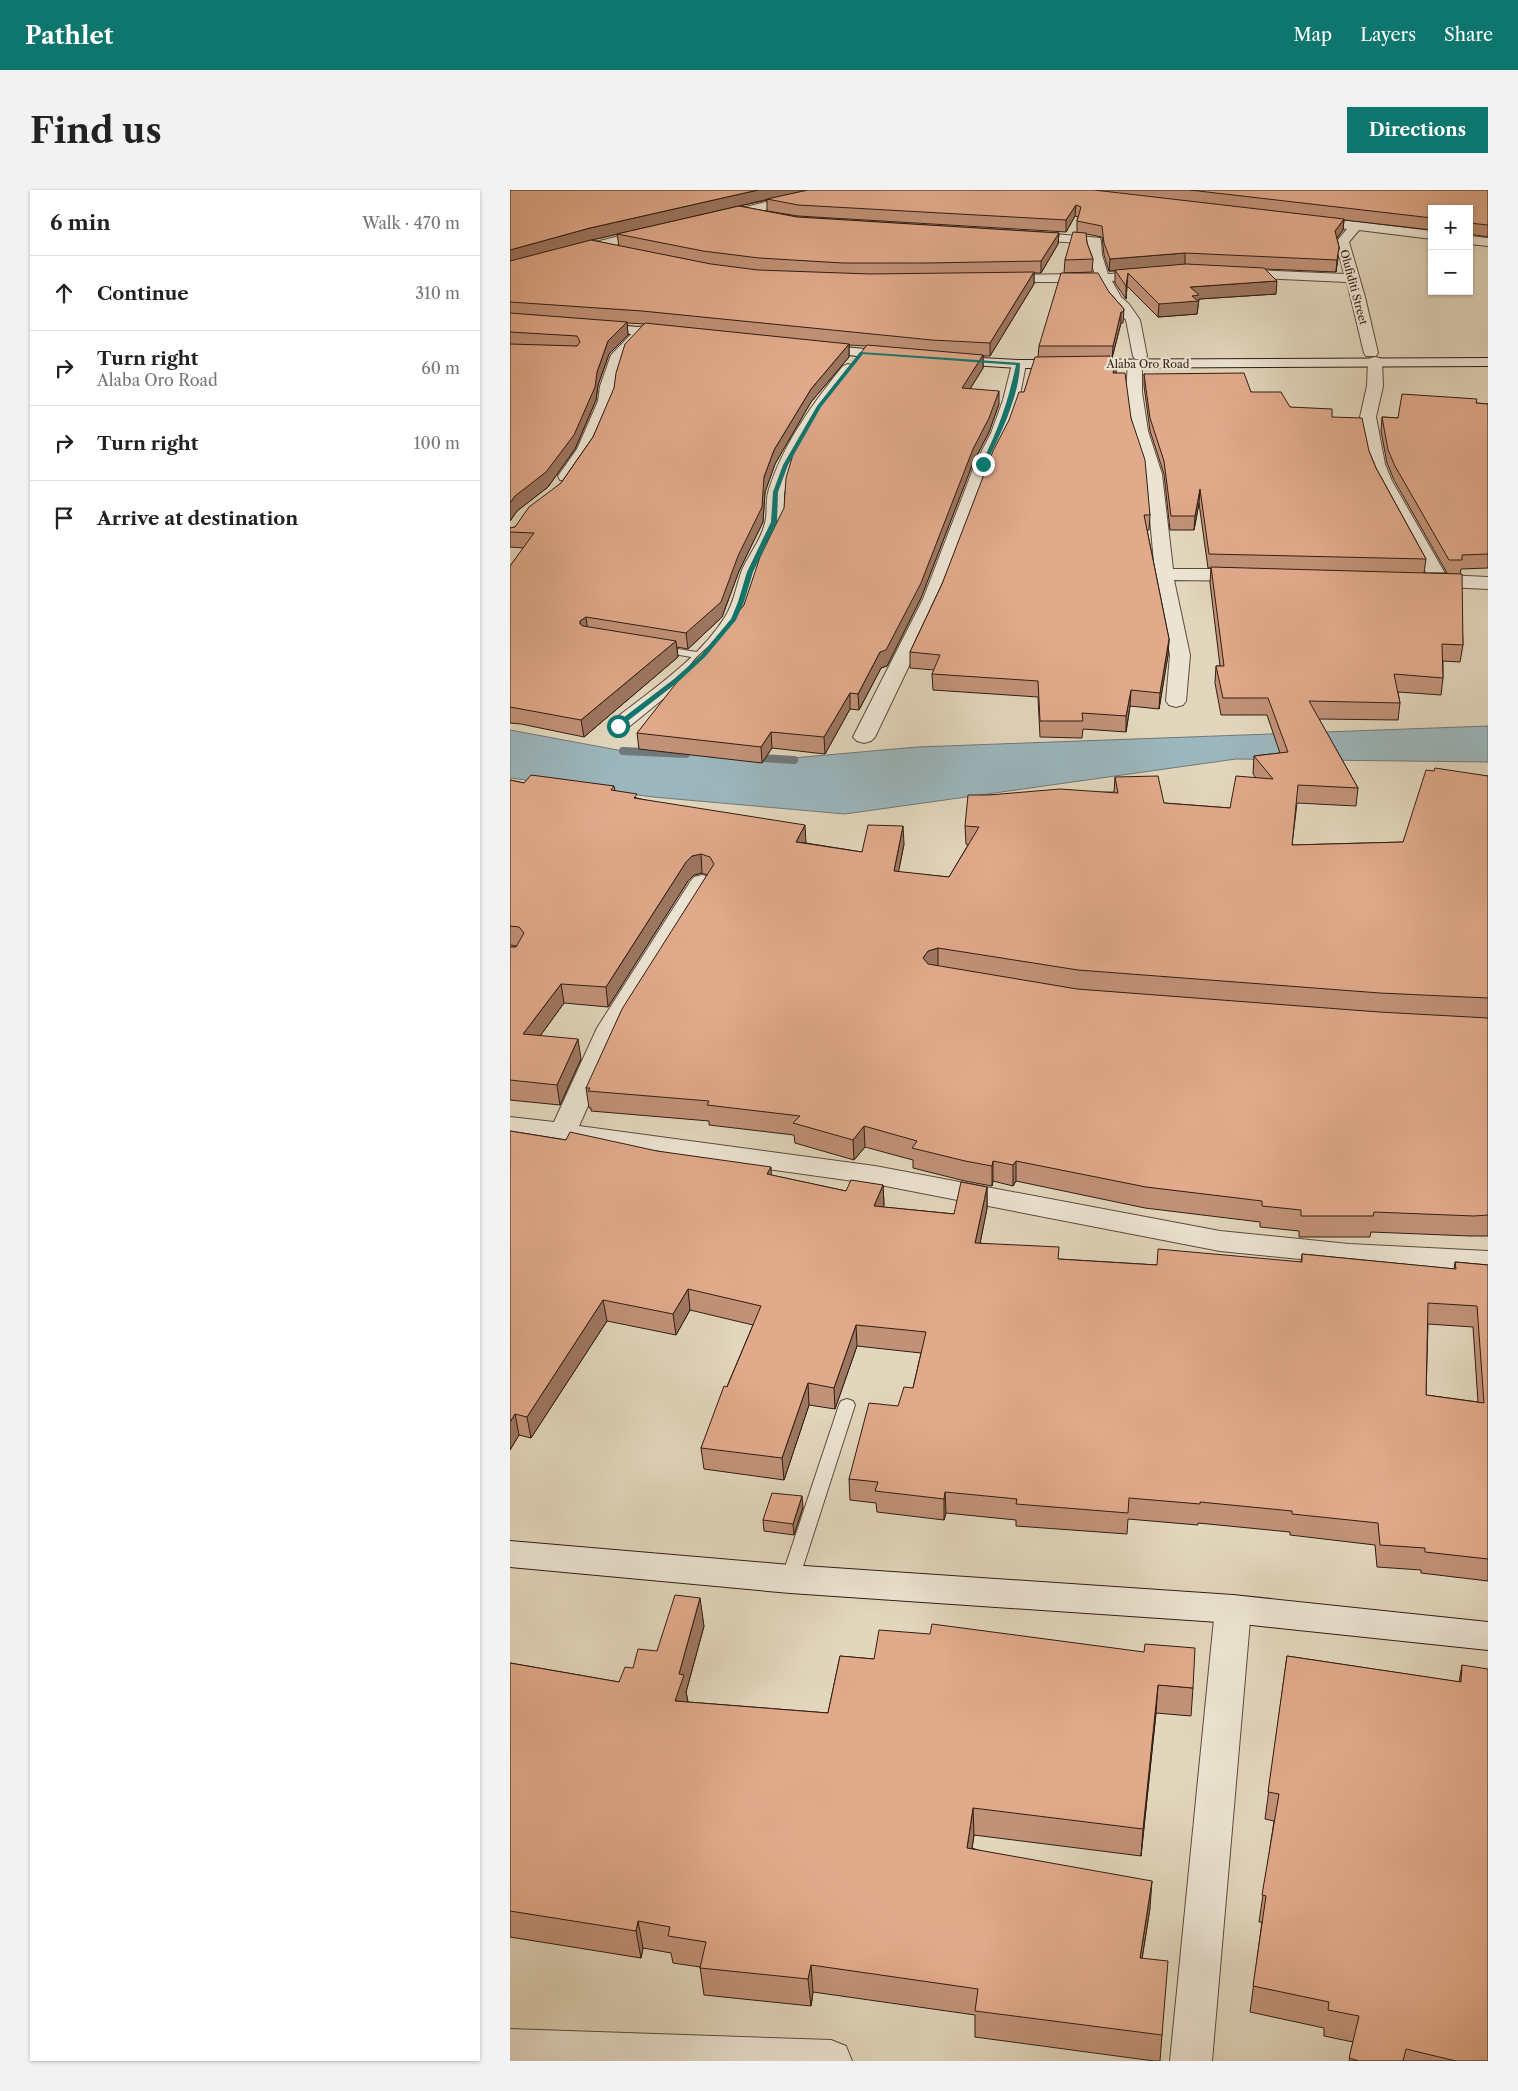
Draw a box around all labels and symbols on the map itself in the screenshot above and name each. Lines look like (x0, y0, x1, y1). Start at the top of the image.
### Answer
street label: Olufiditi Street (1337, 248, 1371, 326)
street label: Alaba Oro Road (1106, 357, 1190, 371)
route end (972, 453, 995, 476)
route start (607, 715, 630, 738)

